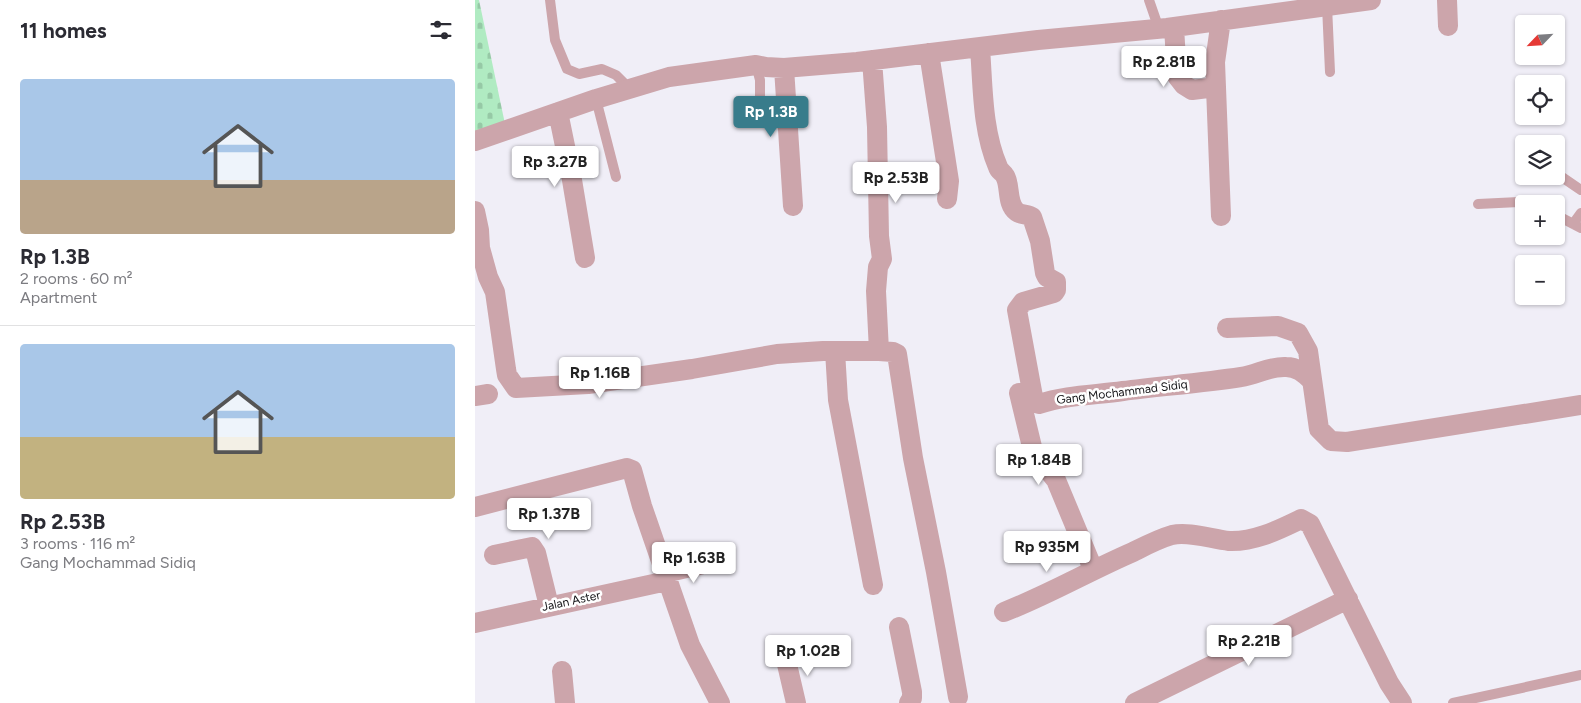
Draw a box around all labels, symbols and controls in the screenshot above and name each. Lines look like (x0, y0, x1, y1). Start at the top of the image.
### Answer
north arrow (1515, 15, 1565, 65)
map controls (1515, 15, 1565, 305)
icon: filters (427, 16, 455, 44)
text: 11 homes (20, 18, 107, 43)
pin: Rp 2.81B (1112, 46, 1216, 88)
text: Rp 2.81B (1132, 52, 1196, 71)
button: locate (1515, 75, 1565, 125)
pin: Rp 1.3B (725, 96, 817, 138)
text: Rp 1.3B (744, 102, 798, 121)
icon: home (193, 111, 283, 201)
button: layers (1515, 135, 1565, 185)
pin: Rp 3.27B (503, 146, 607, 188)
text: Rp 3.27B (523, 152, 587, 171)
pin: Rp 2.53B (844, 162, 948, 204)
text: Rp 2.53B (864, 168, 928, 187)
button: + (1515, 195, 1565, 245)
text: Rp 1.3B (20, 244, 90, 269)
button: − (1515, 255, 1565, 305)
text: 2 rooms · 60 m² (20, 269, 133, 288)
text: Apartment (20, 288, 97, 307)
pin: Rp 1.16B (548, 356, 652, 399)
text: Rp 1.16B (570, 363, 630, 382)
icon: home (193, 377, 283, 467)
street label: Gang Mochammad Sidiq (1056, 377, 1188, 407)
pin: Rp 1.84B (987, 444, 1091, 486)
text: Rp 1.84B (1007, 450, 1071, 469)
pin: Rp 1.37B (497, 498, 601, 540)
text: Rp 1.37B (518, 504, 580, 523)
text: Rp 2.53B (20, 509, 105, 534)
pin: Rp 935M (1001, 530, 1093, 573)
text: 3 rooms · 116 m² (20, 534, 135, 553)
text: Rp 935M (1015, 537, 1079, 556)
pin: Rp 1.63B (642, 542, 746, 584)
text: Rp 1.63B (663, 548, 725, 567)
text: Gang Mochammad Sidiq (20, 553, 196, 572)
street label: Jalan Aster (540, 588, 602, 614)
pin: Rp 2.21B (1197, 624, 1301, 667)
text: Rp 2.21B (1218, 631, 1280, 650)
pin: Rp 1.02B (756, 634, 860, 677)
text: Rp 1.02B (776, 641, 840, 660)

